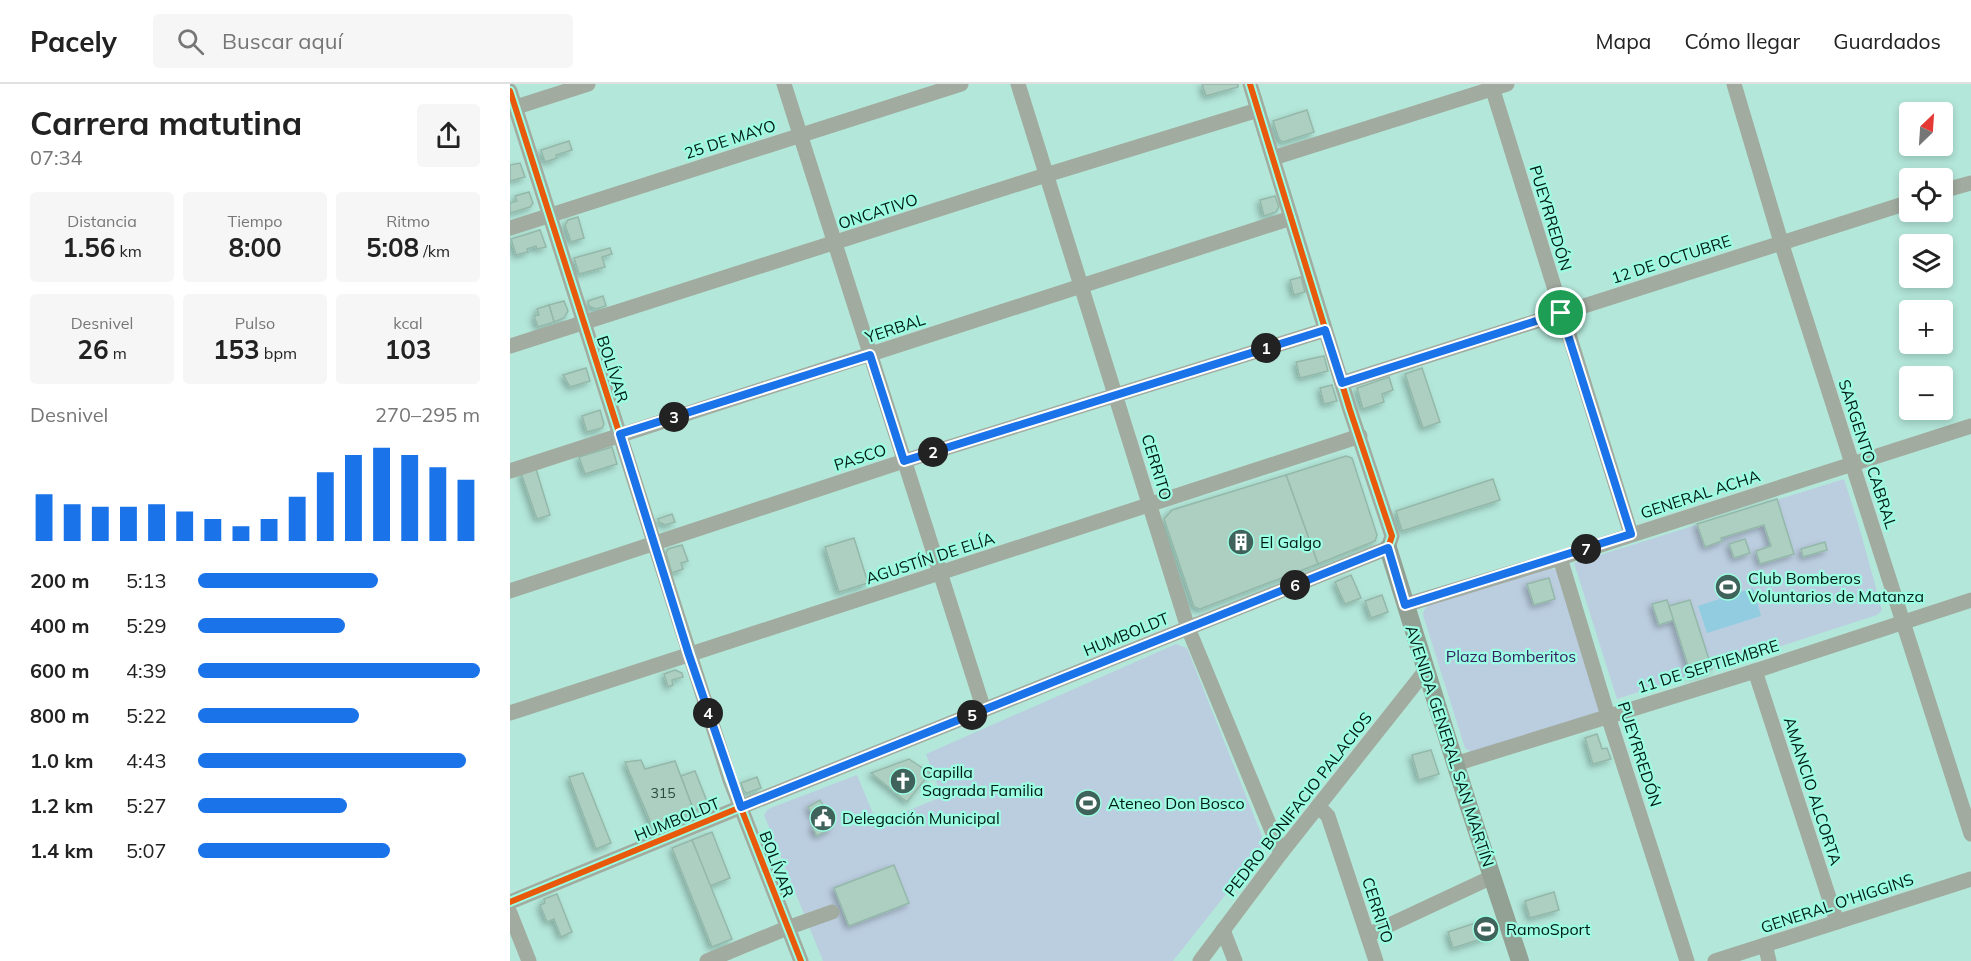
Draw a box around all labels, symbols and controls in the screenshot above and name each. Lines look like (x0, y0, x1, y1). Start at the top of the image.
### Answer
search box (153, 14, 573, 68)
text: Pacely (30, 24, 117, 59)
icon: search (174, 25, 207, 58)
text: Buscar aquí (222, 27, 343, 55)
text: Mapa (1596, 28, 1651, 54)
text: Cómo llegar (1684, 28, 1800, 54)
text: Guardados (1833, 28, 1941, 54)
text: Carrera matutina (30, 102, 302, 143)
north arrow (1899, 102, 1953, 156)
map controls (1899, 102, 1953, 420)
button: share (417, 104, 480, 167)
street label: 25 DE MAYO (682, 115, 778, 163)
text: 07:34 (30, 145, 83, 170)
street label: PUEYRREDÓN (1525, 163, 1577, 273)
button: locate (1899, 168, 1953, 222)
street label: ONCATIVO (836, 189, 920, 233)
text: Distancia (67, 211, 137, 231)
text: Tiempo (228, 211, 282, 231)
text: Ritmo (386, 211, 430, 231)
street label: 12 DE OCTUBRE (1609, 230, 1733, 288)
text: 1.56 (62, 231, 115, 264)
text: 8:00 (228, 231, 282, 264)
text: 5:08 (366, 231, 419, 264)
button: layers (1899, 234, 1953, 288)
text: km (115, 241, 142, 261)
text: /km (419, 241, 450, 261)
pin (1535, 287, 1586, 338)
icon: arrive (1544, 296, 1577, 329)
button: + (1899, 300, 1953, 354)
street label: YERBAL (862, 309, 928, 347)
text: Desnivel (71, 313, 133, 333)
text: Pulso (235, 313, 275, 333)
text: kcal (393, 313, 423, 333)
text: 26 (77, 333, 108, 366)
text: 153 (213, 333, 260, 366)
text: 103 (385, 333, 431, 366)
street label: BOLÍVAR (593, 333, 633, 405)
pin: 1 (1251, 333, 1281, 363)
text: 1 (1261, 338, 1271, 358)
text: m (108, 343, 127, 363)
text: bpm (260, 343, 297, 363)
button: − (1899, 366, 1953, 420)
street label: SARGENTO CABRAL (1834, 377, 1902, 531)
text: Desnivel (30, 402, 108, 427)
text: 270–295 m (375, 402, 480, 427)
pin: 3 (659, 402, 689, 432)
text: 3 (669, 407, 679, 427)
street label: CERRITO (1138, 432, 1176, 502)
pin: 2 (918, 437, 948, 467)
street label: PASCO (831, 439, 889, 475)
text: 2 (928, 442, 938, 462)
street label: GENERAL ACHA (1638, 465, 1763, 523)
building icon: El Galgo (1226, 527, 1256, 557)
street label: AGUSTÍN DE ELÍA (863, 528, 997, 588)
place label: El Galgo (1260, 532, 1321, 552)
pin: 7 (1571, 534, 1601, 564)
text: 7 (1581, 539, 1591, 559)
text: 200 m (30, 568, 89, 593)
text: 5:13 (126, 568, 167, 593)
place label: Club Bomberos Voluntarios de Matanza (1748, 568, 1924, 606)
pin: 6 (1280, 570, 1310, 600)
sports icon: Club Bomberos Voluntarios de Matanza (1713, 572, 1743, 602)
text: 6 (1290, 575, 1300, 595)
street label: HUMBOLDT (1080, 608, 1172, 660)
text: 400 m (30, 613, 89, 638)
text: 5:29 (126, 613, 167, 638)
street label: AVENIDA GENERAL SAN MARTÍN (1401, 623, 1499, 869)
street label: 11 DE SEPTIEMBRE (1635, 635, 1781, 697)
park label: Plaza Bomberitos (1446, 646, 1576, 666)
text: 600 m (30, 658, 89, 683)
text: 4:39 (126, 658, 167, 683)
pin: 4 (693, 698, 723, 728)
street label: PUEYRREDÓN (1614, 699, 1666, 809)
pin: 5 (957, 700, 987, 730)
text: 800 m (30, 703, 89, 728)
text: 5:22 (126, 703, 167, 728)
text: 4 (703, 703, 713, 723)
text: 5 (967, 705, 977, 725)
street label: PEDRO BONIFACIO PALACIOS (1220, 708, 1376, 900)
street label: AMANCIO ALCORTA (1780, 714, 1846, 868)
text: 1.0 km (30, 748, 93, 773)
text: 4:43 (126, 748, 167, 773)
place label: Capilla Sagrada Familia (922, 762, 1043, 800)
church icon: Capilla Sagrada Familia (888, 766, 918, 796)
house number: 315 (650, 784, 676, 802)
sports icon: Ateneo Don Bosco (1073, 788, 1103, 818)
text: 1.2 km (30, 793, 93, 818)
text: 5:27 (126, 793, 167, 818)
street label: HUMBOLDT (631, 793, 723, 845)
place label: Ateneo Don Bosco (1108, 793, 1245, 813)
public building icon: Delegación Municipal (808, 803, 838, 833)
place label: Delegación Municipal (842, 808, 1000, 828)
street label: BOLÍVAR (755, 828, 799, 900)
text: 1.4 km (30, 838, 93, 863)
text: 5:07 (126, 838, 167, 863)
street label: GENERAL O'HIGGINS (1758, 869, 1916, 937)
street label: CERRITO (1358, 875, 1398, 945)
sports icon: RamoSport (1471, 914, 1501, 944)
place label: RamoSport (1506, 919, 1591, 939)

